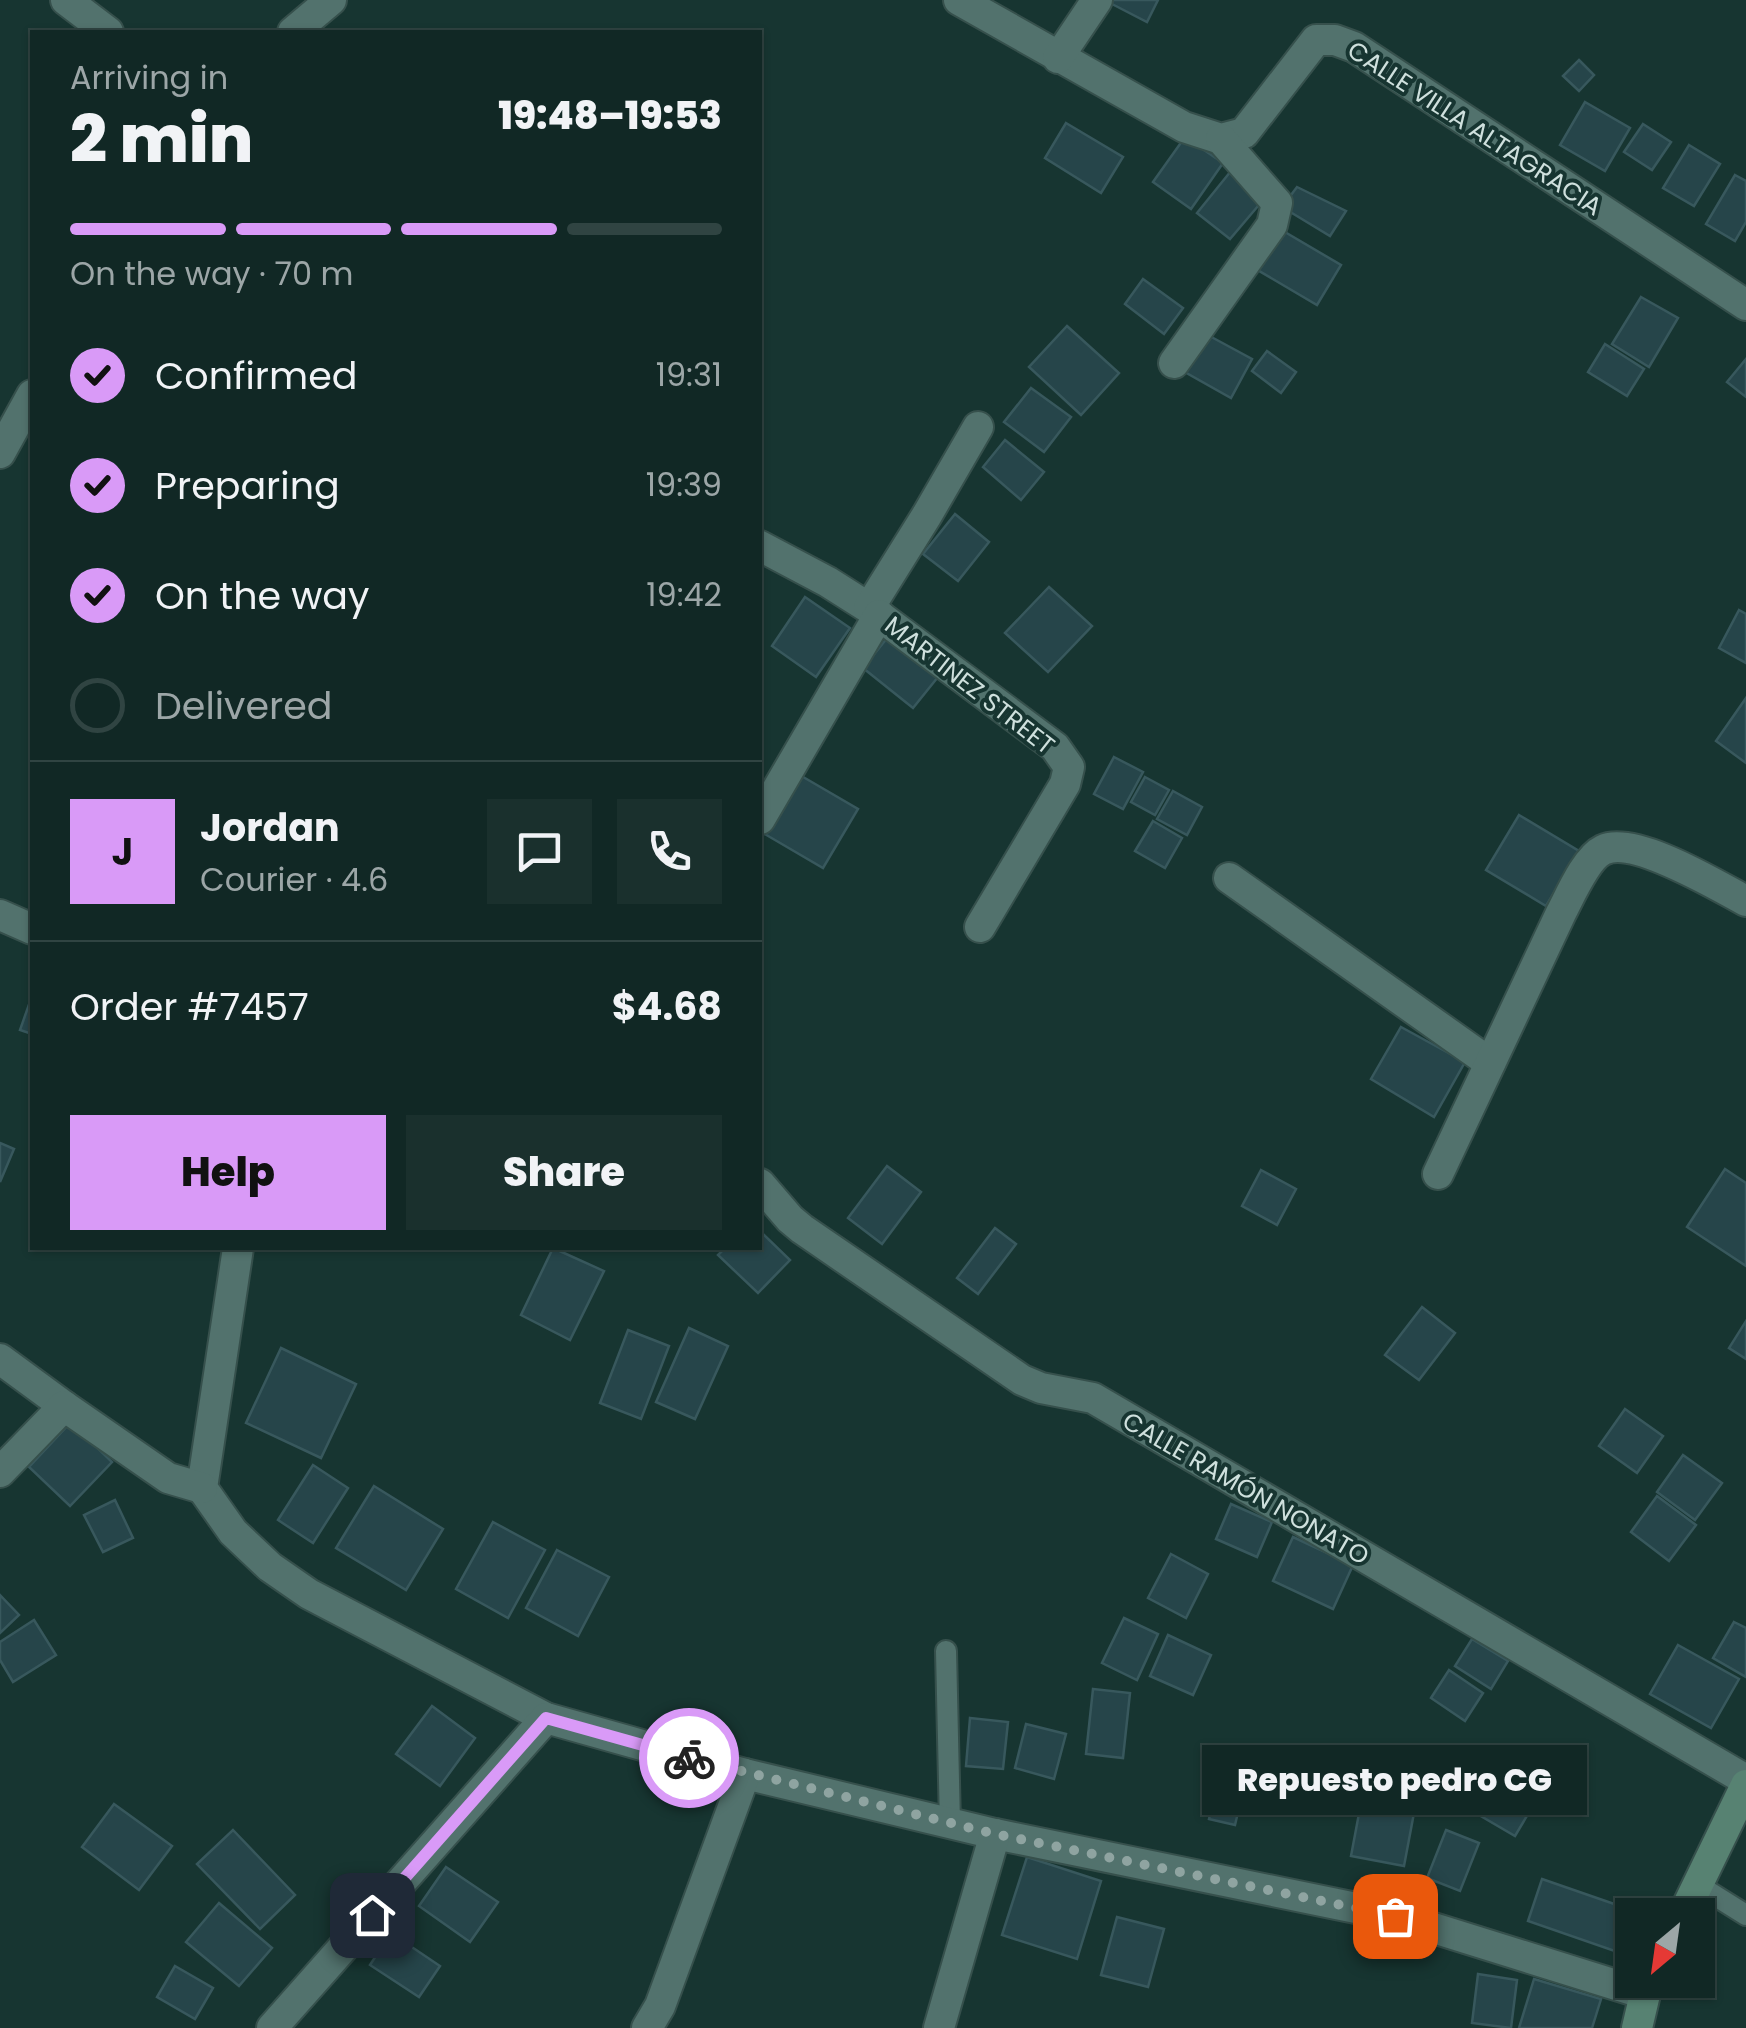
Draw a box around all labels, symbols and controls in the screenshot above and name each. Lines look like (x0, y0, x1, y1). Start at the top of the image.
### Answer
street label: CALLE VILLA ALTAGRACIA (1341, 33, 1609, 224)
text: Arriving in (70, 55, 228, 100)
text: 19:48–19:53 (498, 89, 722, 142)
text: 2 min (70, 94, 253, 185)
text: On the way · 70 m (70, 251, 354, 296)
icon: check (70, 348, 125, 403)
text: Confirmed (155, 349, 357, 402)
text: 19:31 (656, 352, 722, 397)
icon: check (70, 458, 125, 513)
text: Preparing (155, 459, 340, 512)
text: 19:39 (646, 462, 722, 507)
icon: check (70, 568, 125, 623)
text: On the way (155, 569, 369, 622)
text: 19:42 (646, 572, 722, 617)
street label: MARTINEZ STREET (878, 608, 1062, 763)
text: Delivered (155, 679, 332, 732)
button: chat (487, 799, 592, 904)
button: phone (617, 799, 722, 904)
text: Jordan (200, 801, 340, 854)
text: J (112, 825, 133, 878)
text: Courier · 4.6 (200, 857, 388, 902)
text: Order #7457 (70, 980, 309, 1033)
text: $4.68 (612, 980, 722, 1033)
button: Help (70, 1115, 386, 1230)
button: Share (406, 1115, 722, 1230)
street label: CALLE RAMÓN NONATO (1116, 1403, 1376, 1573)
courier (639, 1708, 739, 1808)
icon: bike (662, 1731, 717, 1786)
callout: Repuesto pedro CG (1202, 1746, 1588, 1816)
text: Repuesto pedro CG (1237, 1757, 1552, 1802)
pin (330, 1873, 415, 1958)
pin (1353, 1874, 1438, 1959)
icon: home (345, 1888, 400, 1943)
icon: bag (1368, 1889, 1423, 1944)
north arrow (1615, 1898, 1715, 1998)
map controls (1615, 1898, 1715, 1998)

